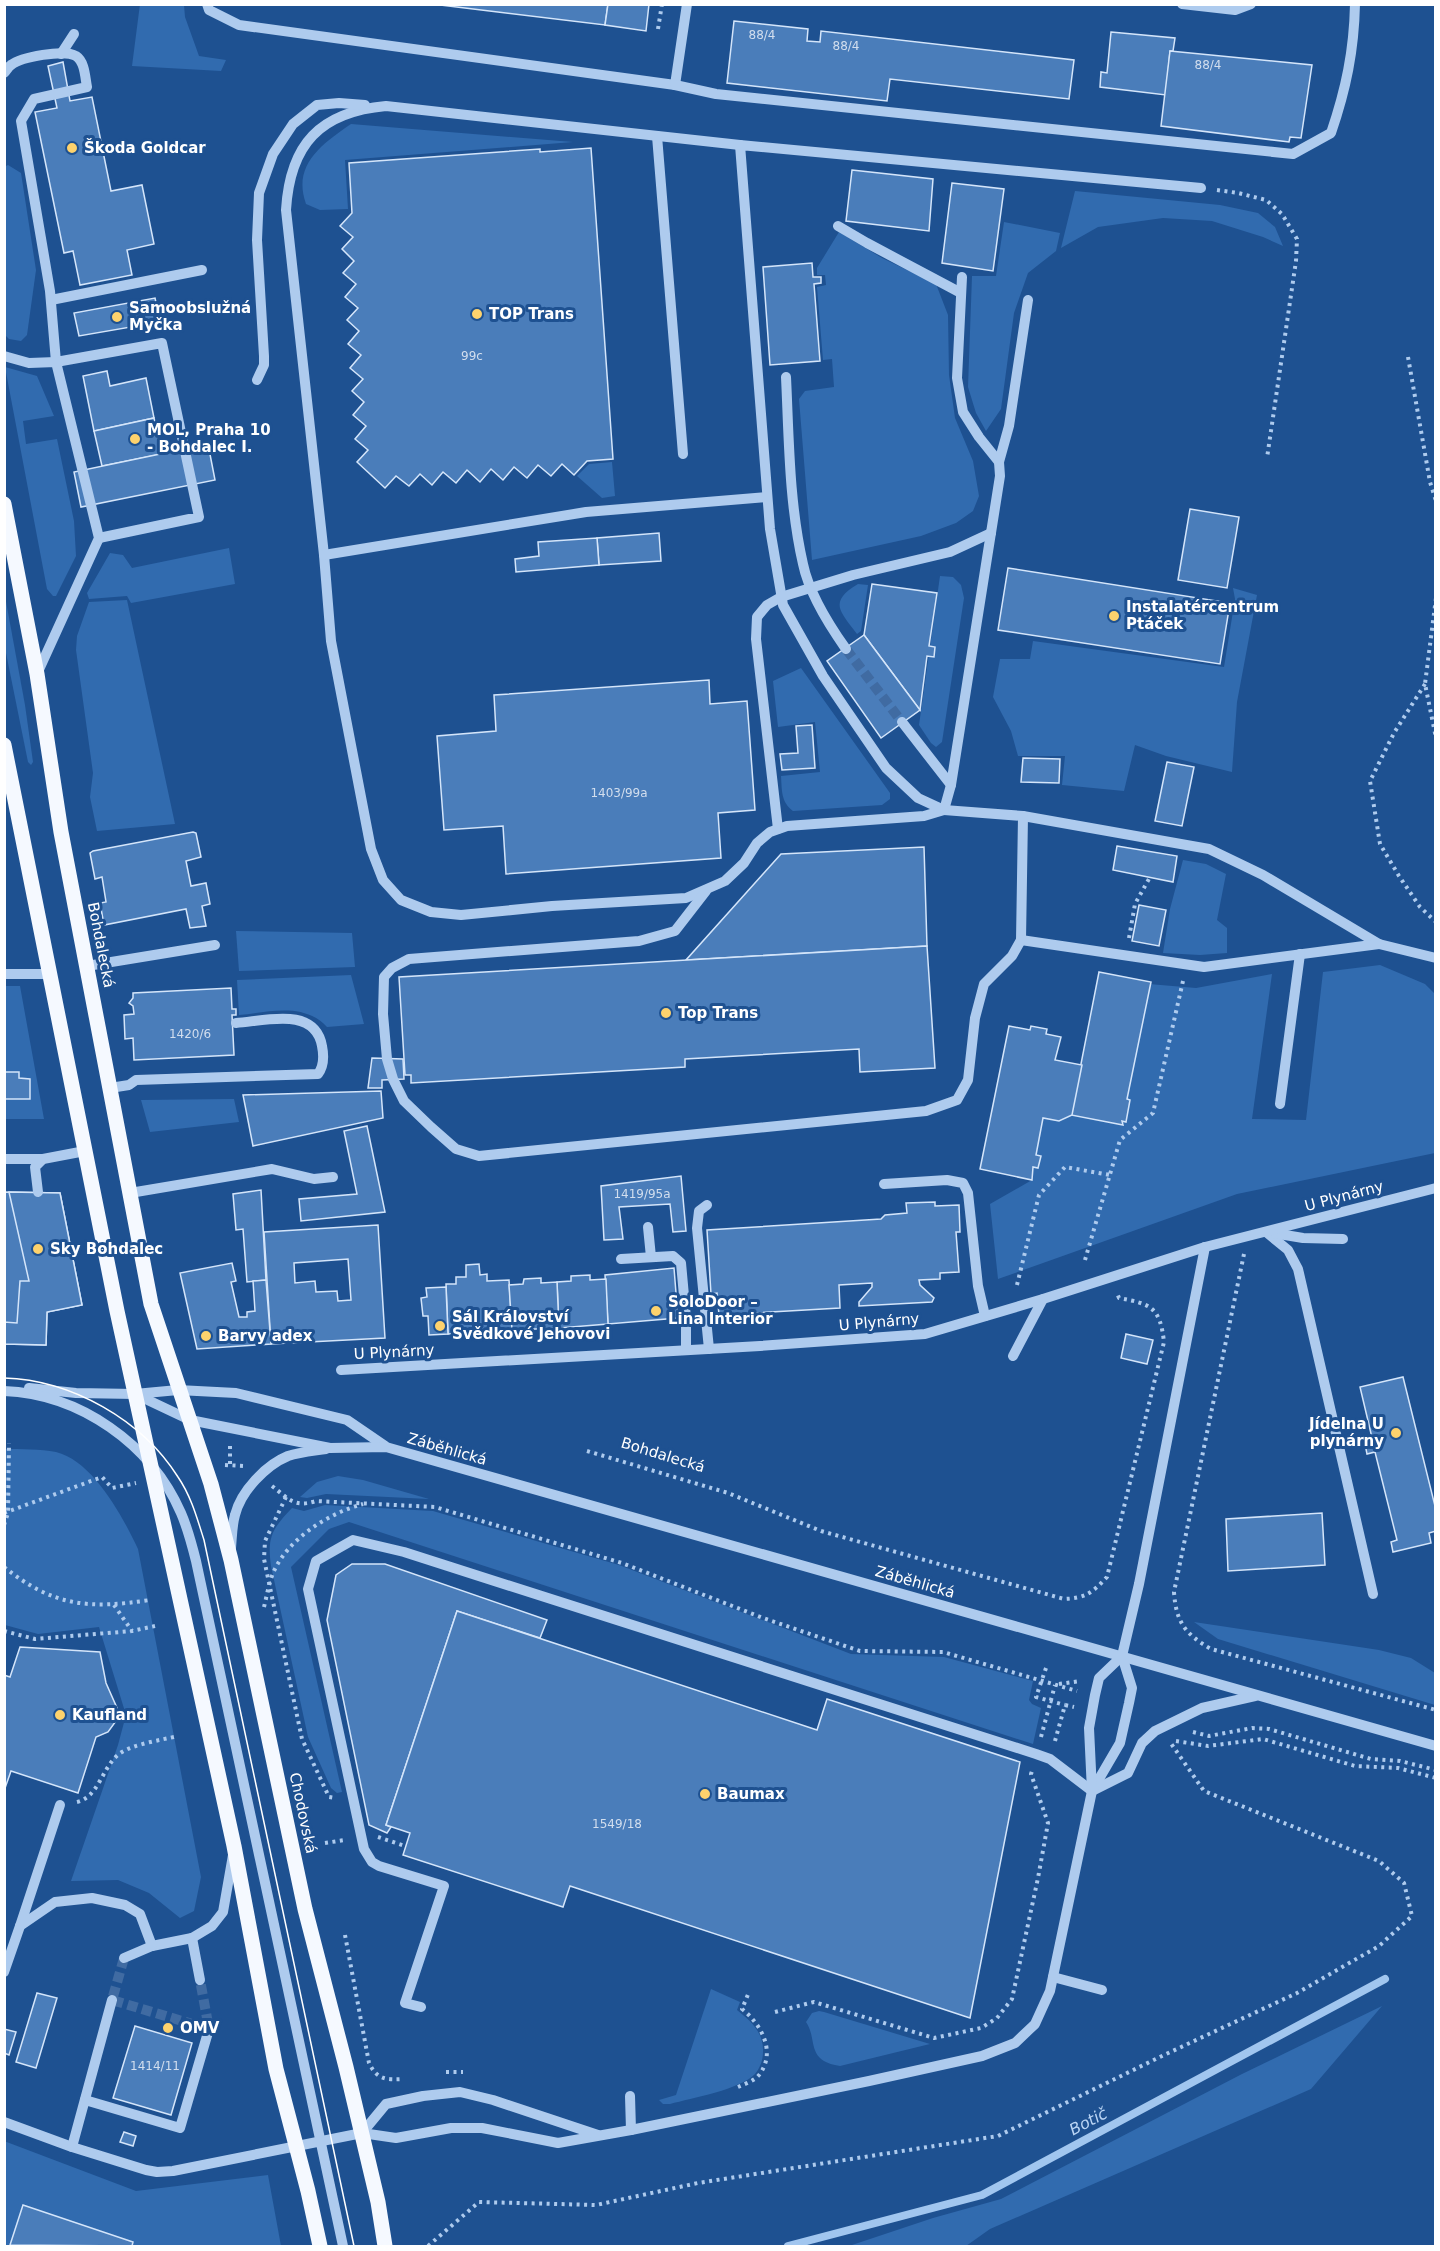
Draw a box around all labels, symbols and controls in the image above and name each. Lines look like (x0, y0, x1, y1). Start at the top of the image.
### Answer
house number: 88/4 (749, 28, 775, 42)
house number: 88/4 (833, 39, 859, 53)
house number: 88/4 (1195, 58, 1221, 72)
place label: Škoda Goldcar (84, 138, 206, 157)
marker: Škoda Goldcar (65, 141, 79, 155)
place label: Samoobslužná Myčka (129, 299, 251, 334)
place label: TOP Trans (489, 305, 574, 323)
marker: TOP Trans (470, 307, 484, 321)
marker: Samoobslužná Myčka (110, 310, 124, 324)
house number: 99c (461, 349, 483, 363)
place label: MOL, Praha 10 - Bohdalec I. (147, 421, 271, 456)
marker: MOL, Praha 10 - Bohdalec I. (128, 432, 142, 446)
place label: Instalatércentrum Ptáček (1126, 598, 1279, 633)
marker: Instalatércentrum Ptáček (1107, 609, 1121, 623)
house number: 1403/99a (590, 786, 648, 800)
street label: Bohdalecká (84, 901, 118, 989)
place label: Top Trans (678, 1004, 758, 1022)
marker: Top Trans (659, 1006, 673, 1020)
house number: 1420/6 (169, 1027, 211, 1041)
street label: U Plynárny (1303, 1177, 1385, 1215)
house number: 1419/95a (613, 1187, 671, 1201)
place label: Sky Bohdalec (50, 1240, 163, 1258)
marker: Sky Bohdalec (31, 1242, 45, 1256)
place label: SoloDoor – Lina Interior (668, 1293, 773, 1328)
marker: SoloDoor – Lina Interior (649, 1304, 663, 1318)
place label: Sál Království Svědkové Jehovovi (452, 1308, 610, 1343)
street label: U Plynárny (838, 1310, 920, 1334)
marker: Sál Království Svědkové Jehovovi (433, 1319, 447, 1333)
place label: Barvy adex (218, 1327, 313, 1345)
marker: Barvy adex (199, 1329, 213, 1343)
street label: U Plynárny (353, 1341, 435, 1363)
place label: Jídelna U plynárny (1308, 1415, 1384, 1450)
marker: Jídelna U plynárny (1389, 1426, 1403, 1440)
street label: Záběhlická (405, 1429, 489, 1469)
street label: Bohdalecká (619, 1434, 707, 1476)
street label: Záběhlická (873, 1562, 957, 1602)
place label: Kaufland (72, 1706, 147, 1724)
marker: Kaufland (53, 1708, 67, 1722)
street label: Chodovská (286, 1771, 320, 1855)
place label: Baumax (717, 1785, 785, 1803)
marker: Baumax (698, 1787, 712, 1801)
house number: 1549/18 (592, 1817, 642, 1831)
place label: OMV (180, 2019, 220, 2037)
marker: OMV (161, 2021, 175, 2035)
house number: 1414/11 (130, 2059, 180, 2073)
water label: Botič (1066, 2103, 1112, 2139)

